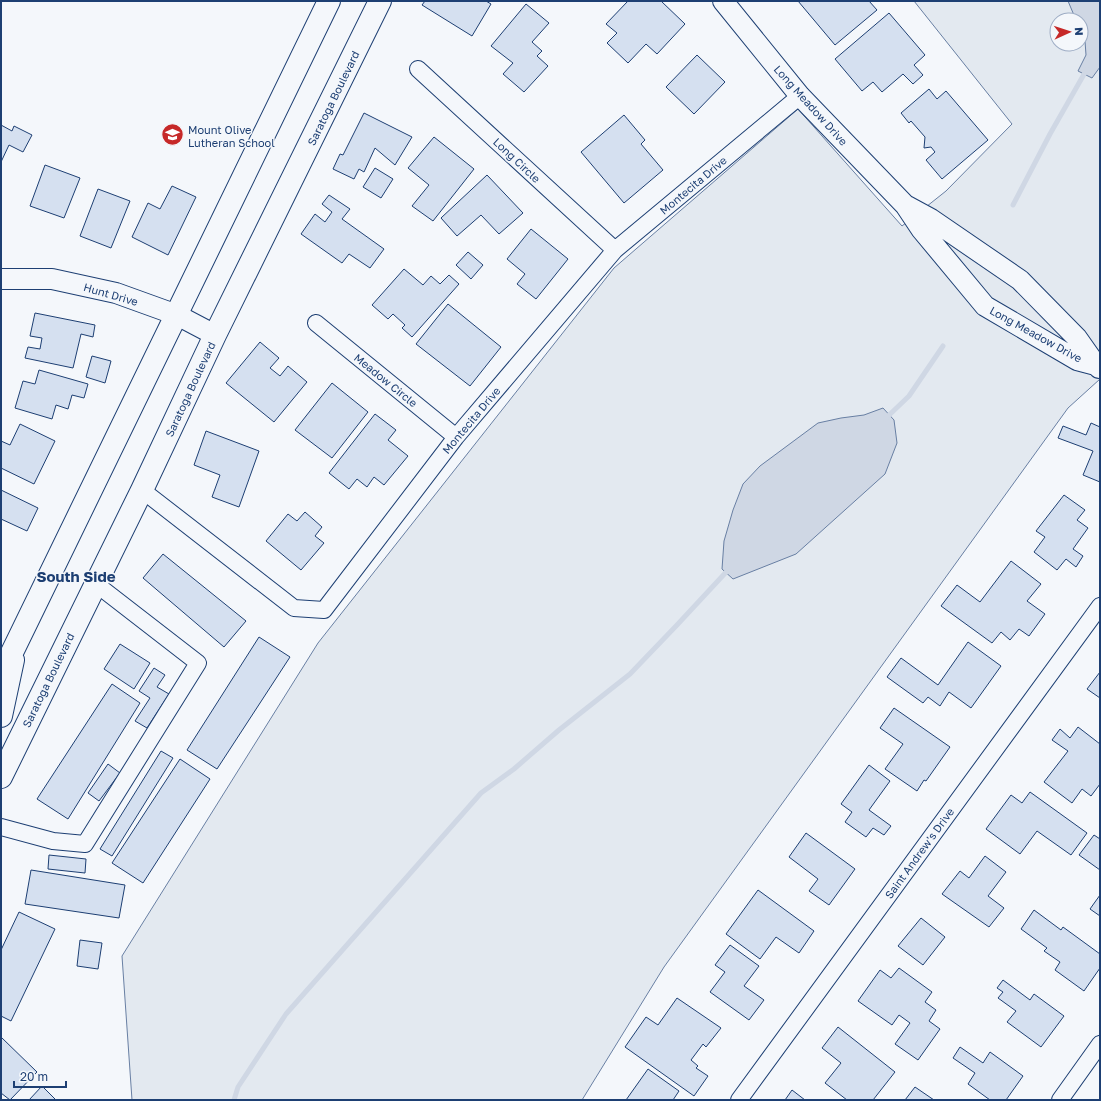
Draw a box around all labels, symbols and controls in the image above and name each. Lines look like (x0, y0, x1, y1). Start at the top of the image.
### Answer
north arrow (1049, 12, 1089, 52)
text: N (1073, 27, 1086, 36)
street label: Saratoga Boulevard (304, 49, 362, 147)
street label: Long Meadow Drive (772, 62, 850, 148)
school or university icon: Mount Olive Lutheran School (160, 122, 186, 148)
place label: Mount Olive Lutheran School (188, 123, 275, 149)
street label: Long Circle (491, 135, 543, 185)
street label: Montecita Drive (657, 153, 729, 217)
street label: Hunt Drive (82, 280, 140, 308)
street label: Long Meadow Drive (988, 303, 1084, 365)
street label: Saratoga Boulevard (162, 339, 218, 439)
street label: Meadow Circle (352, 351, 420, 409)
street label: Montecita Drive (439, 384, 503, 456)
district label: South Side (36, 567, 116, 585)
street label: Saratoga Boulevard (19, 631, 77, 729)
street label: Saint Andrew's Drive (882, 805, 956, 901)
scale bar (14, 1063, 66, 1089)
text: 20 m (20, 1069, 48, 1084)

